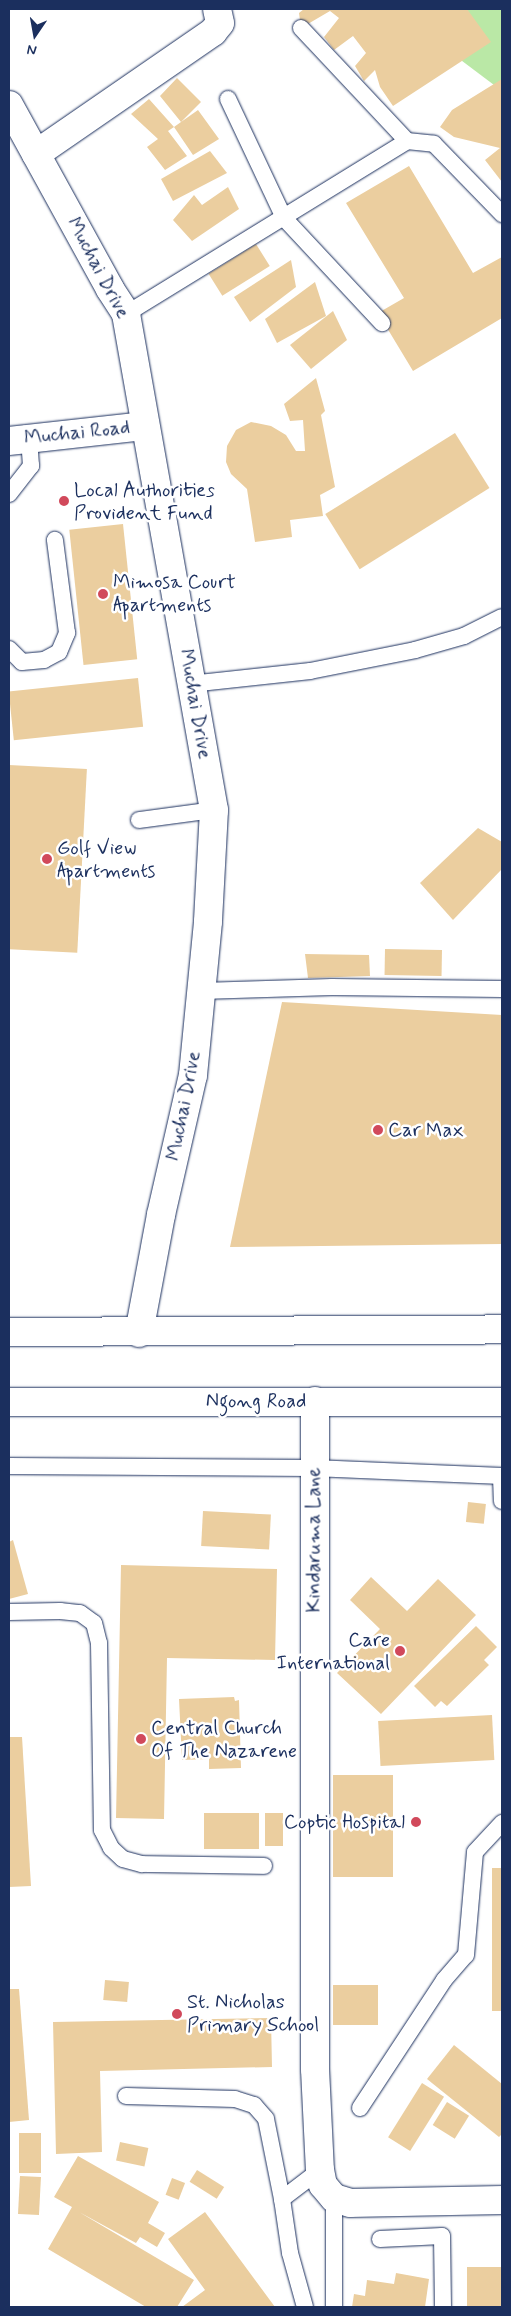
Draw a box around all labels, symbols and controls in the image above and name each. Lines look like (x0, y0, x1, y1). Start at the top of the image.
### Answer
north arrow (10, 10, 60, 60)
text: N (25, 40, 38, 59)
street label: Muchai Drive (61, 214, 135, 322)
street label: Muchai Road (23, 415, 131, 451)
place label: Local Authorities Provident Fund (74, 478, 213, 525)
marker: Local Authorities Provident Fund (58, 495, 70, 507)
place label: Mimosa Court Apartments (113, 570, 236, 617)
marker: Mimosa Court Apartments (97, 588, 109, 600)
street label: Muchai Drive (174, 648, 216, 760)
place label: Golf View Apartments (57, 836, 155, 883)
marker: Golf View Apartments (41, 853, 53, 865)
street label: Muchai Drive (162, 1049, 206, 1163)
place label: Car Max (388, 1118, 464, 1142)
marker: Car Max (372, 1124, 384, 1136)
street label: Ngong Road (206, 1389, 306, 1413)
street label: Kindaruma Lane (302, 1467, 326, 1613)
place label: Care International (277, 1628, 390, 1675)
marker: Care International (394, 1645, 406, 1657)
place label: Central Church Of The Nazarene (151, 1716, 296, 1763)
marker: Central Church Of The Nazarene (135, 1733, 147, 1745)
place label: Coptic Hospital (276, 1810, 405, 1834)
marker: Coptic Hospital (409, 1815, 423, 1829)
place label: St. Nicholas Primary School (187, 1990, 319, 2037)
marker: St. Nicholas Primary School (171, 2008, 183, 2020)

